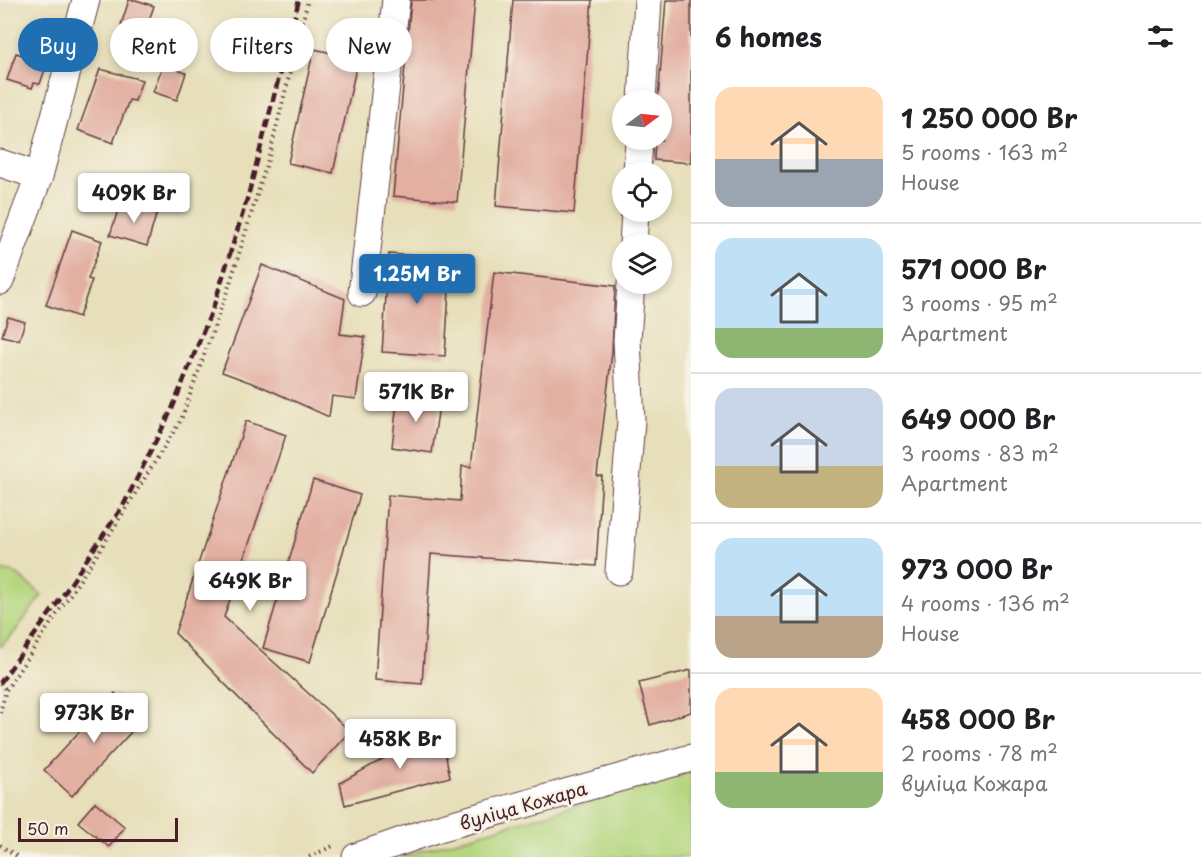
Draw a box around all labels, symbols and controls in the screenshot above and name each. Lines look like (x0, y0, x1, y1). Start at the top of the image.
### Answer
text: 6 homes (715, 17, 822, 56)
chip: Buy (18, 18, 98, 72)
chip: Rent (110, 18, 198, 72)
chip: Filters (210, 18, 314, 72)
chip: New (326, 18, 412, 72)
icon: filters (1144, 20, 1177, 53)
north arrow (612, 90, 672, 150)
map controls (612, 90, 672, 294)
text: 1 250 000 Br (901, 98, 1077, 137)
icon: home (763, 111, 835, 183)
text: 5 rooms · 163 m² (901, 137, 1068, 167)
button: locate (612, 162, 672, 222)
text: House (901, 167, 960, 197)
pin: 409K Br (79, 173, 189, 224)
text: 409K Br (92, 177, 176, 207)
button: layers (612, 234, 672, 294)
text: 571 000 Br (901, 249, 1046, 288)
pin: 1.25M Br (355, 254, 479, 305)
text: 1.25M Br (373, 258, 461, 288)
icon: home (763, 262, 835, 334)
text: 3 rooms · 95 m² (901, 288, 1058, 318)
text: Apartment (901, 318, 1008, 348)
pin: 571K Br (361, 372, 471, 423)
text: 571K Br (378, 376, 454, 406)
text: 649 000 Br (901, 399, 1055, 438)
icon: home (763, 412, 835, 484)
text: 3 rooms · 83 m² (901, 438, 1059, 468)
text: Apartment (901, 468, 1008, 498)
text: 973 000 Br (901, 549, 1052, 588)
pin: 649K Br (195, 561, 305, 612)
icon: home (763, 562, 835, 634)
text: 649K Br (208, 565, 292, 595)
text: 4 rooms · 136 m² (901, 588, 1070, 618)
text: House (901, 618, 960, 648)
pin: 973K Br (39, 693, 149, 744)
text: 973K Br (54, 697, 134, 727)
text: 458 000 Br (901, 699, 1055, 738)
icon: home (763, 712, 835, 784)
pin: 458K Br (345, 719, 455, 770)
text: 458K Br (359, 723, 441, 753)
text: 2 rooms · 78 m² (901, 738, 1058, 768)
text: вуліца Кожара (901, 768, 1047, 798)
street label: вуліца Кожара (456, 774, 591, 836)
scale bar (18, 815, 178, 842)
text: 50 m (27, 816, 68, 840)

